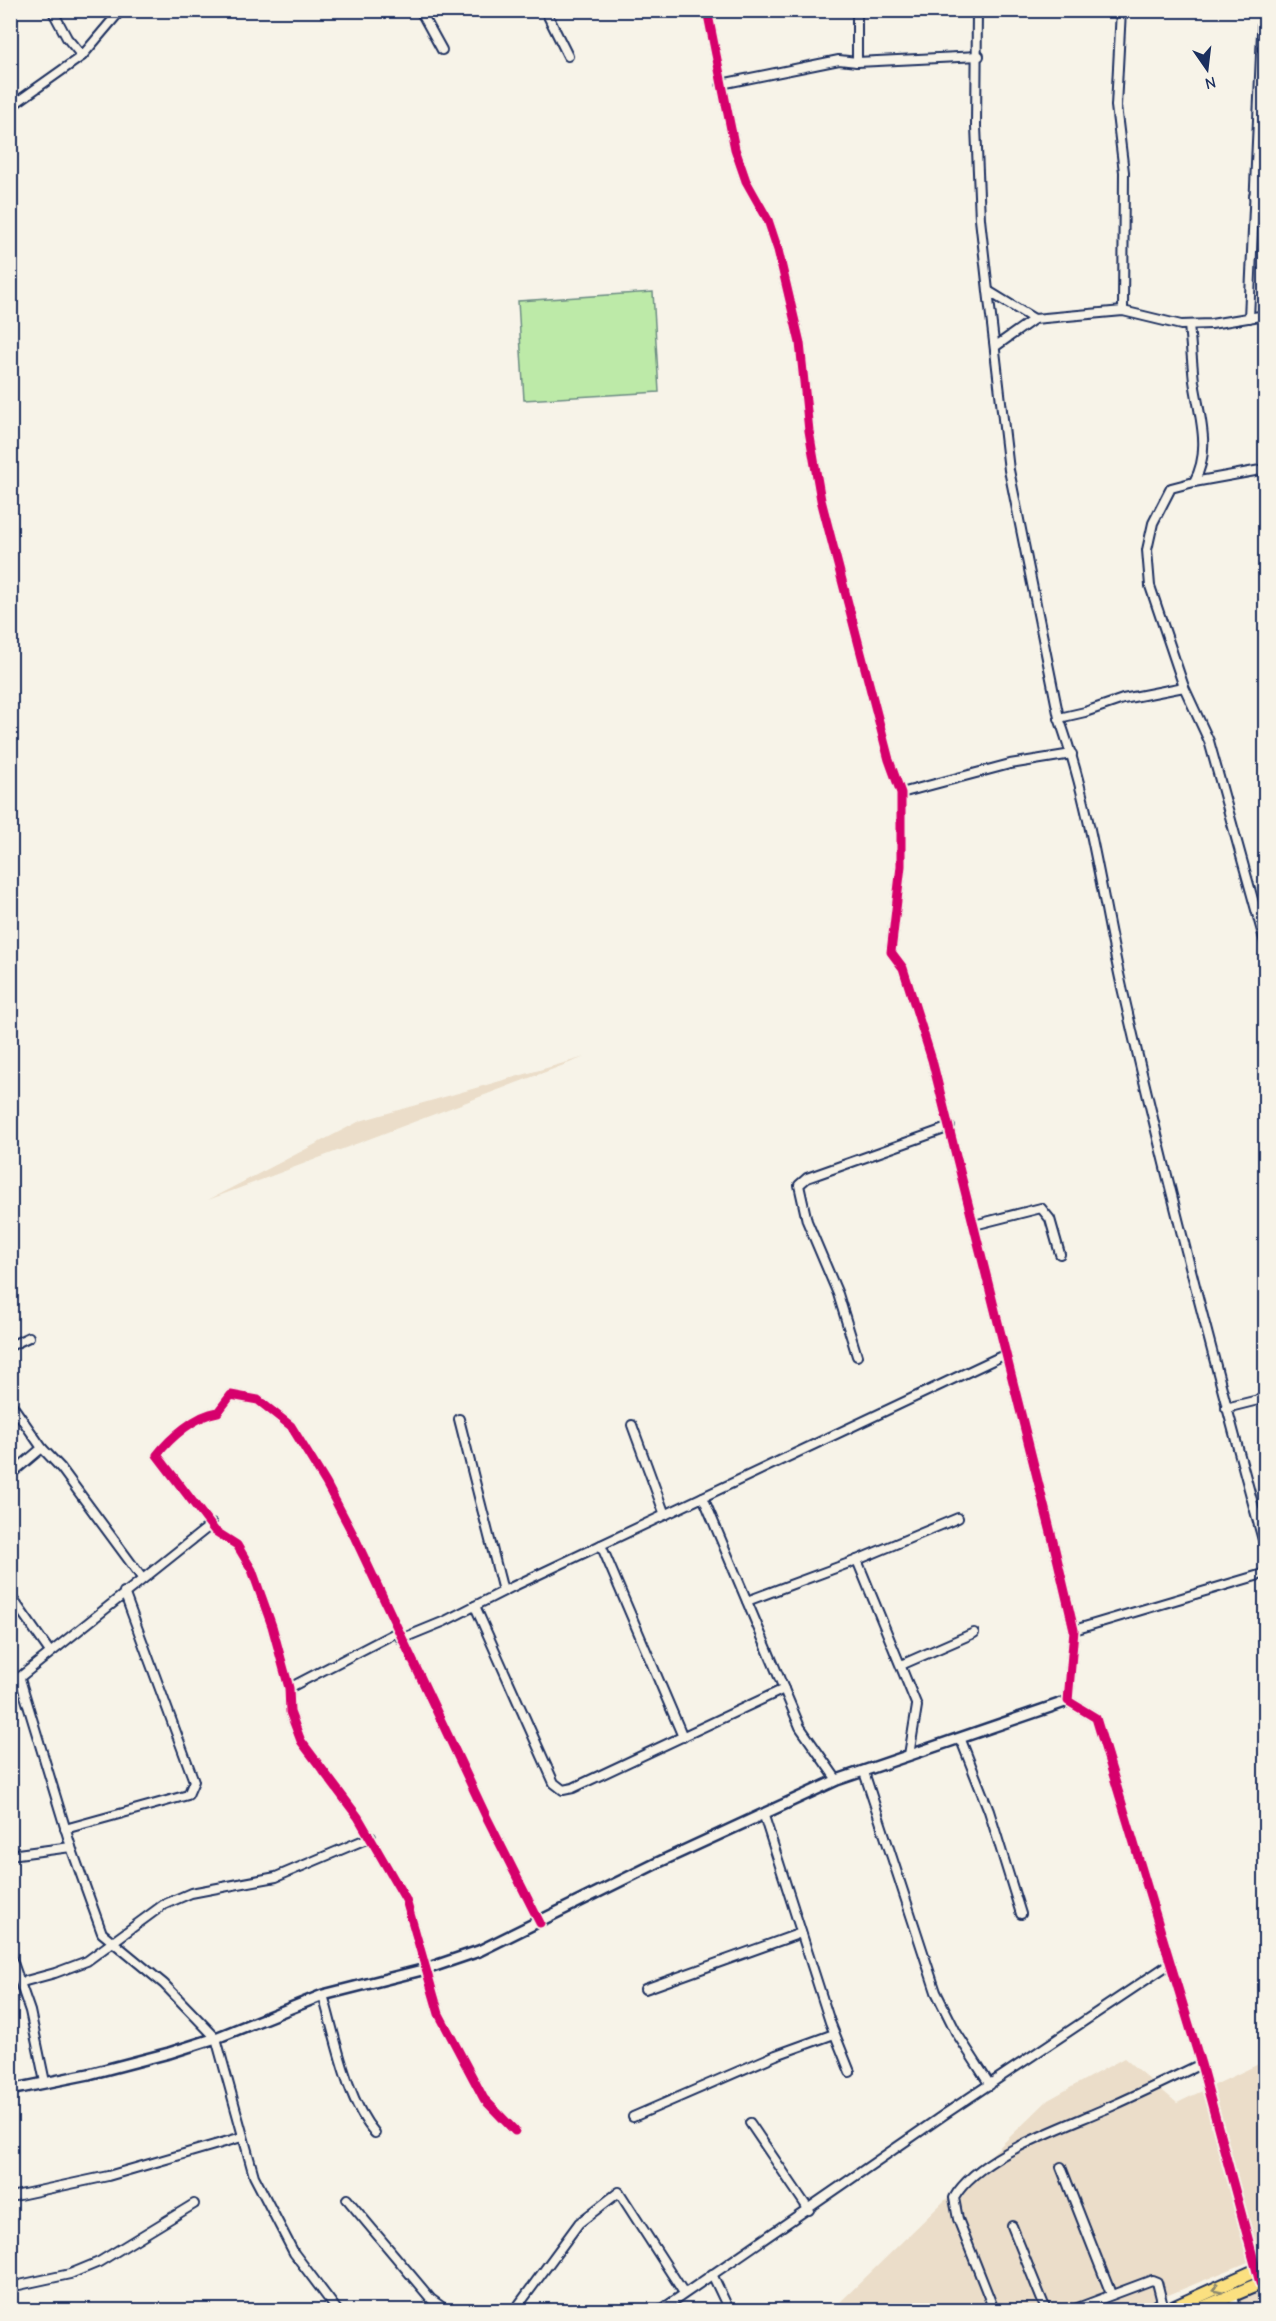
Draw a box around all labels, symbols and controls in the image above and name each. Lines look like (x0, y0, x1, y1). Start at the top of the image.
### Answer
north arrow (1177, 39, 1237, 99)
text: N (1203, 73, 1218, 93)
one-way arrow (1212, 2281, 1223, 2293)

